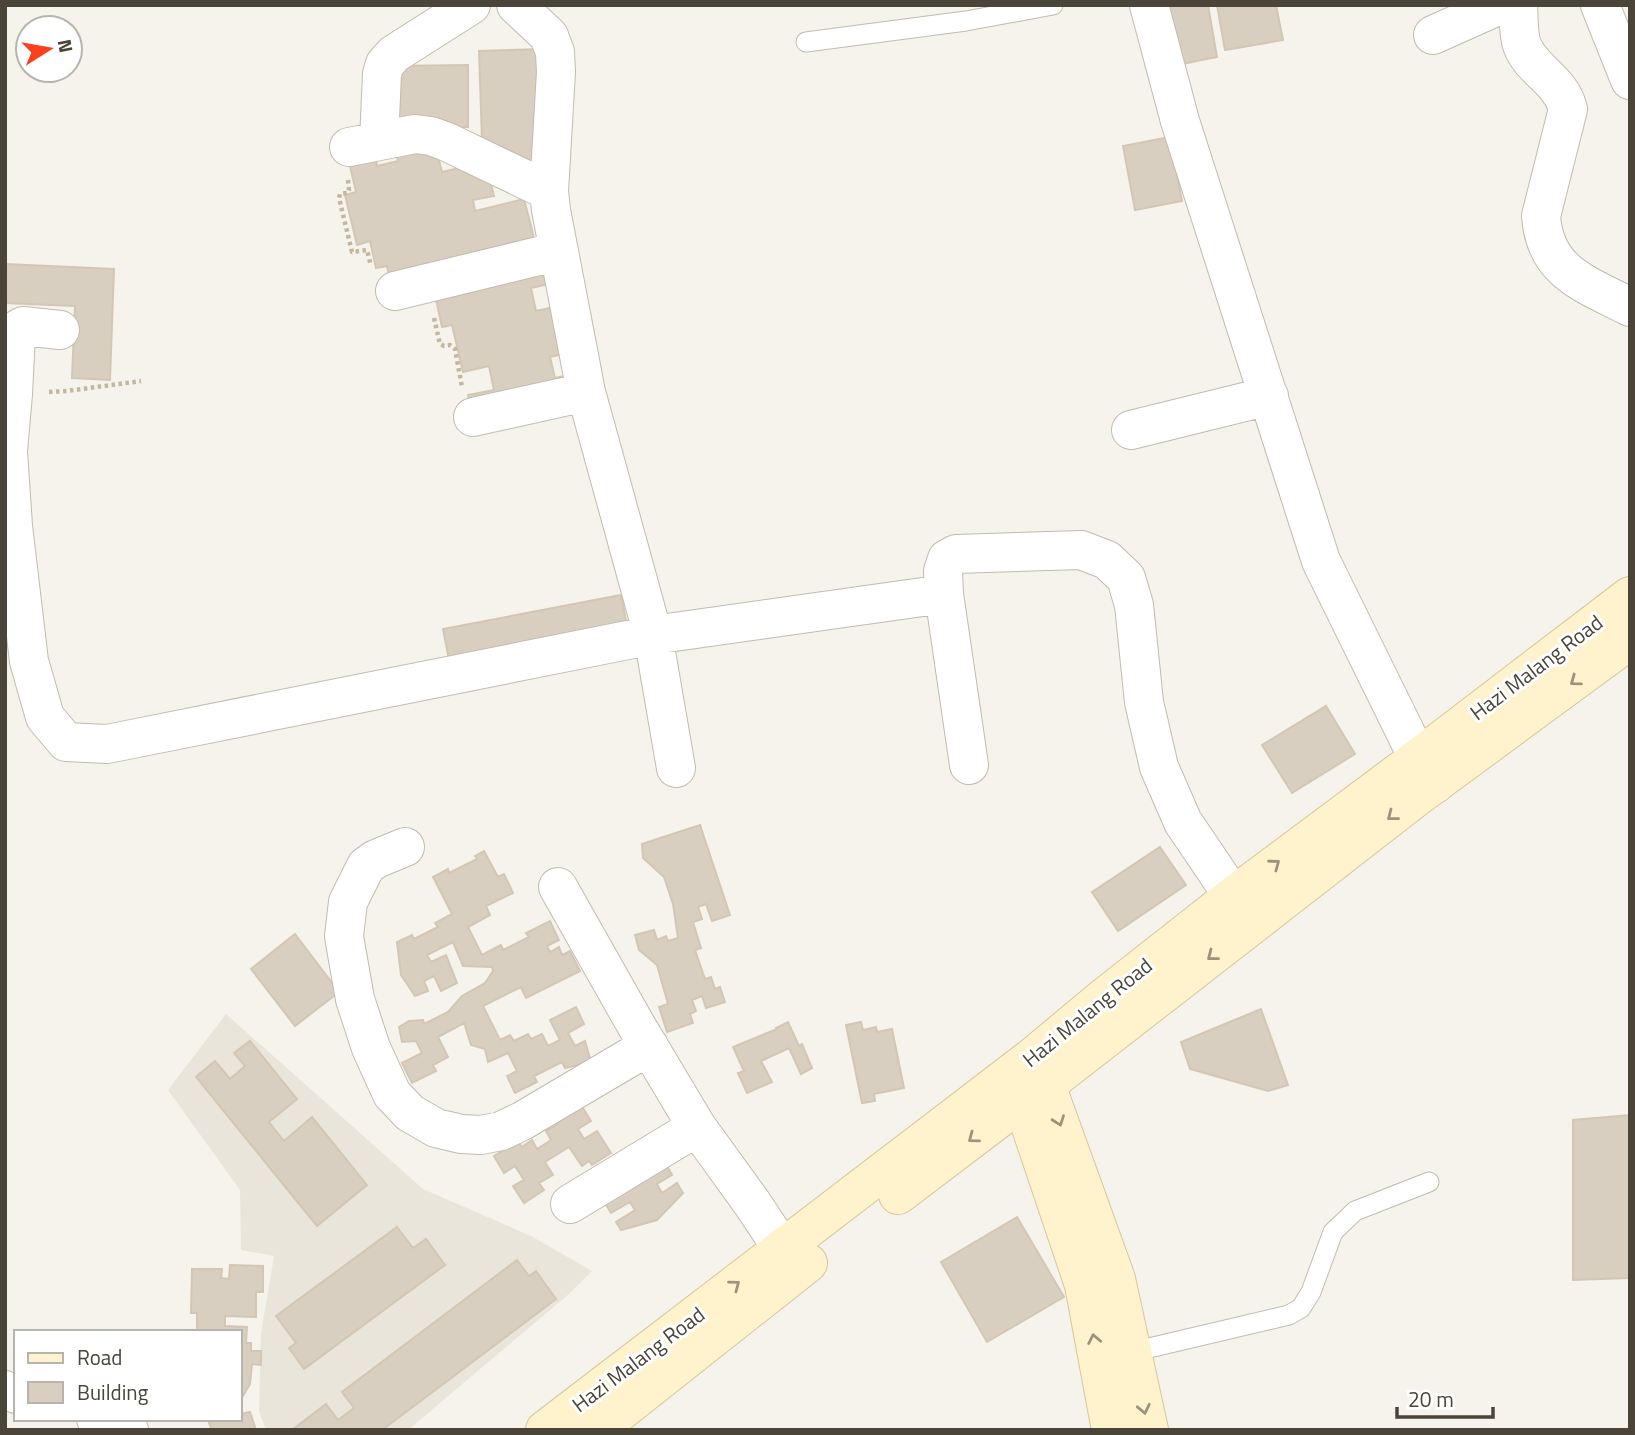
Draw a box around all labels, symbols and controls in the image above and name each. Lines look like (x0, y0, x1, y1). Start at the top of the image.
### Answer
north arrow (14, 14, 84, 84)
text: N (51, 36, 82, 55)
street label: Hazi Malang Road (1463, 606, 1609, 728)
one-way arrow (1570, 673, 1583, 685)
one-way arrow (1387, 808, 1400, 821)
one-way arrow (1267, 860, 1280, 872)
one-way arrow (1208, 948, 1220, 961)
street label: Hazi Malang Road (1015, 949, 1159, 1075)
one-way arrow (1051, 1114, 1065, 1126)
one-way arrow (968, 1129, 980, 1142)
one-way arrow (728, 1280, 740, 1293)
street label: Hazi Malang Road (565, 1298, 711, 1420)
legend (14, 1330, 242, 1421)
one-way arrow (1087, 1333, 1102, 1345)
text: Road (77, 1341, 122, 1373)
text: Building (77, 1376, 149, 1408)
scale bar (1397, 1376, 1493, 1420)
text: 20 m (1408, 1383, 1454, 1415)
one-way arrow (1136, 1403, 1150, 1415)

